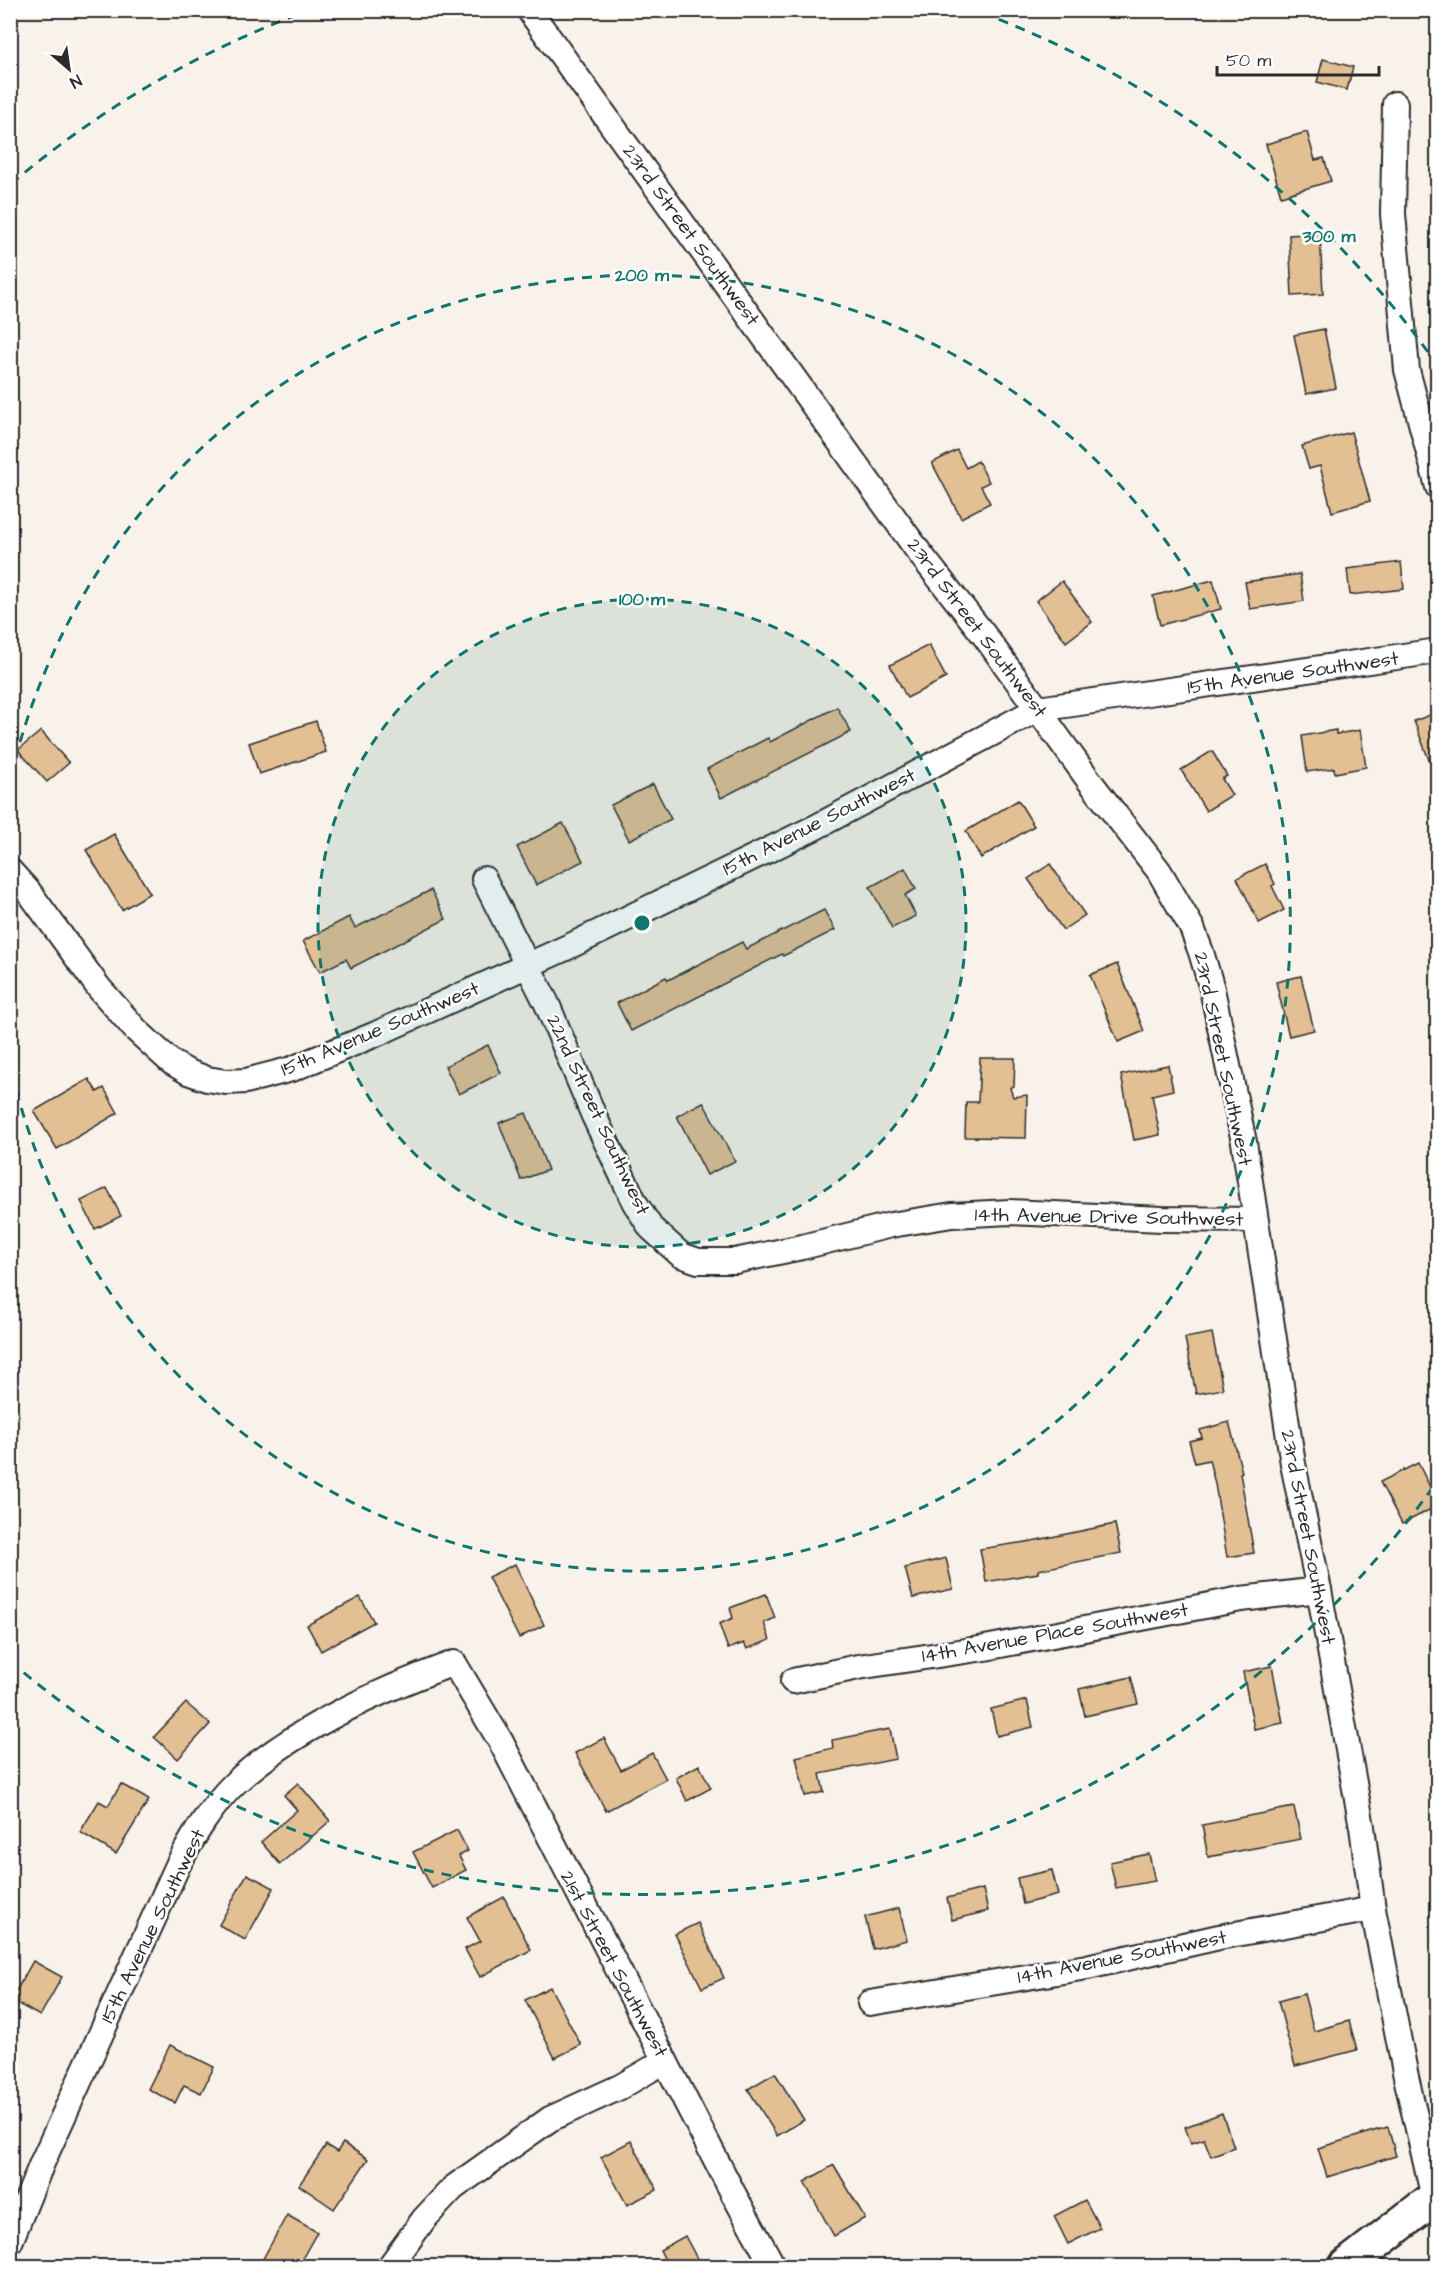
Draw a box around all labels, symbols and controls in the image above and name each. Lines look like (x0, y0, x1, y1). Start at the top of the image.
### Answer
north arrow (39, 39, 99, 99)
scale bar (1217, 39, 1379, 77)
text: 50 m (1226, 48, 1271, 73)
text: N (66, 69, 86, 93)
street label: 23rd Street Southwest (616, 139, 766, 331)
text: 300 m (1301, 224, 1357, 249)
text: 200 m (614, 263, 670, 288)
street label: 23rd Street Southwest (900, 533, 1054, 723)
text: 100 m (619, 587, 666, 612)
street label: 15th Avenue Southwest (1186, 644, 1400, 702)
street label: 15th Avenue Southwest (718, 761, 920, 883)
centre of rings (632, 913, 652, 933)
street label: 23rd Street Southwest (1187, 949, 1259, 1169)
street label: 15th Avenue Southwest (276, 974, 484, 1084)
street label: 22nd Street Southwest (539, 1010, 657, 1220)
street label: 14th Avenue Drive Southwest (974, 1201, 1244, 1233)
street label: 23rd Street Southwest (1273, 1427, 1343, 1647)
street label: 14th Avenue Place Southwest (920, 1596, 1190, 1670)
street label: 15th Avenue Southwest (94, 1824, 212, 2028)
street label: 21st Street Southwest (553, 1866, 675, 2062)
street label: 14th Avenue Southwest (1015, 1923, 1229, 1991)

